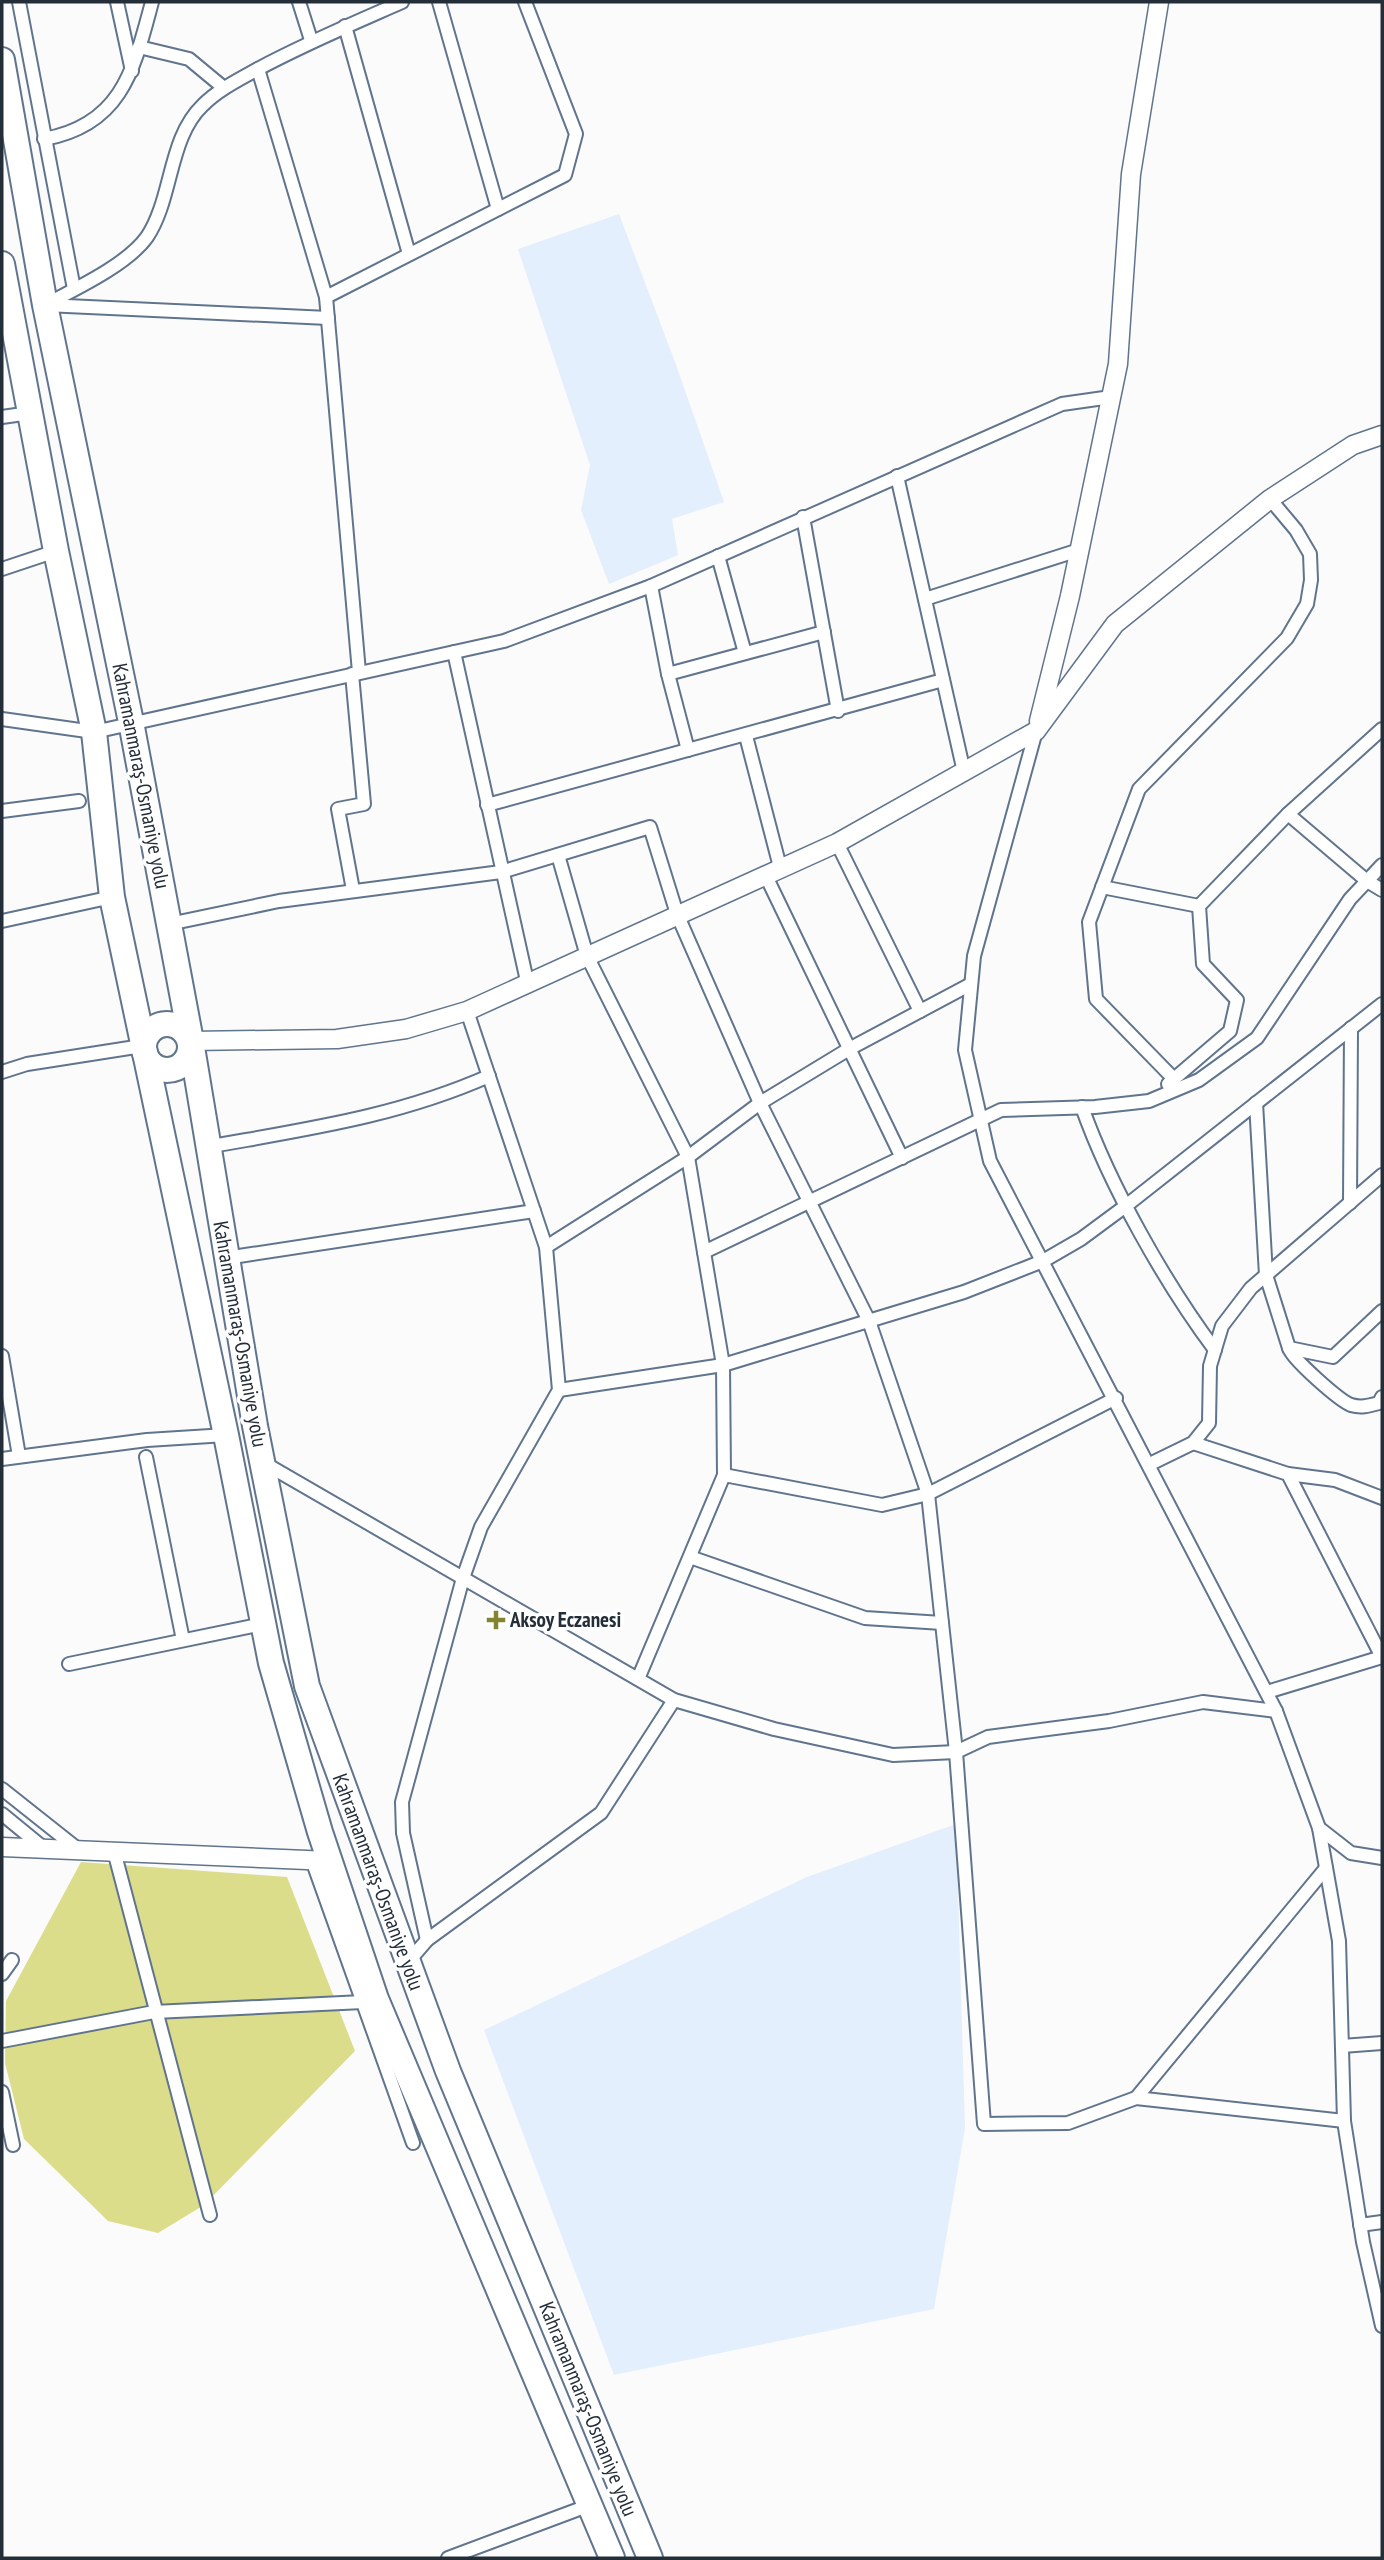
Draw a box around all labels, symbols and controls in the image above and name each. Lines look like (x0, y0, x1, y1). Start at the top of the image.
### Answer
street label: Kahramanmaraş-Osmaniye yolu (106, 661, 177, 891)
street label: Kahramanmaraş-Osmaniye yolu (207, 1219, 274, 1449)
place label: Aksoy Eczanesi (509, 1606, 621, 1633)
marker: Aksoy Eczanesi (488, 1612, 504, 1628)
street label: Kahramanmaraş-Osmaniye yolu (327, 1770, 430, 1994)
street label: Kahramanmaraş-Osmaniye yolu (533, 2298, 644, 2520)

